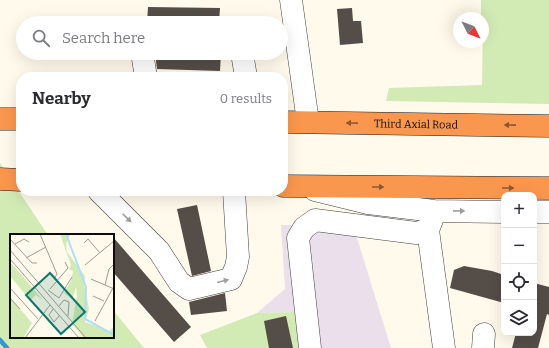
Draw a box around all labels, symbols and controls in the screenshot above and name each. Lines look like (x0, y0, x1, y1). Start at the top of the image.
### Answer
north arrow (453, 12, 489, 48)
search box (16, 16, 288, 60)
icon: search (30, 27, 52, 49)
text: Search here (62, 29, 145, 47)
text: Nearby (32, 88, 91, 109)
text: 0 results (220, 91, 272, 106)
street label: Third Axial Road (374, 117, 459, 131)
one-way arrow (345, 120, 358, 126)
one-way arrow (503, 122, 516, 128)
one-way arrow (372, 184, 385, 190)
one-way arrow (502, 185, 515, 191)
map controls (501, 192, 537, 336)
button: + (501, 192, 537, 228)
one-way arrow (453, 208, 466, 214)
one-way arrow (122, 213, 132, 223)
button: − (501, 228, 537, 264)
inset map (10, 234, 114, 338)
button: locate (501, 264, 537, 300)
one-way arrow (217, 277, 229, 283)
button: layers (501, 300, 537, 336)

